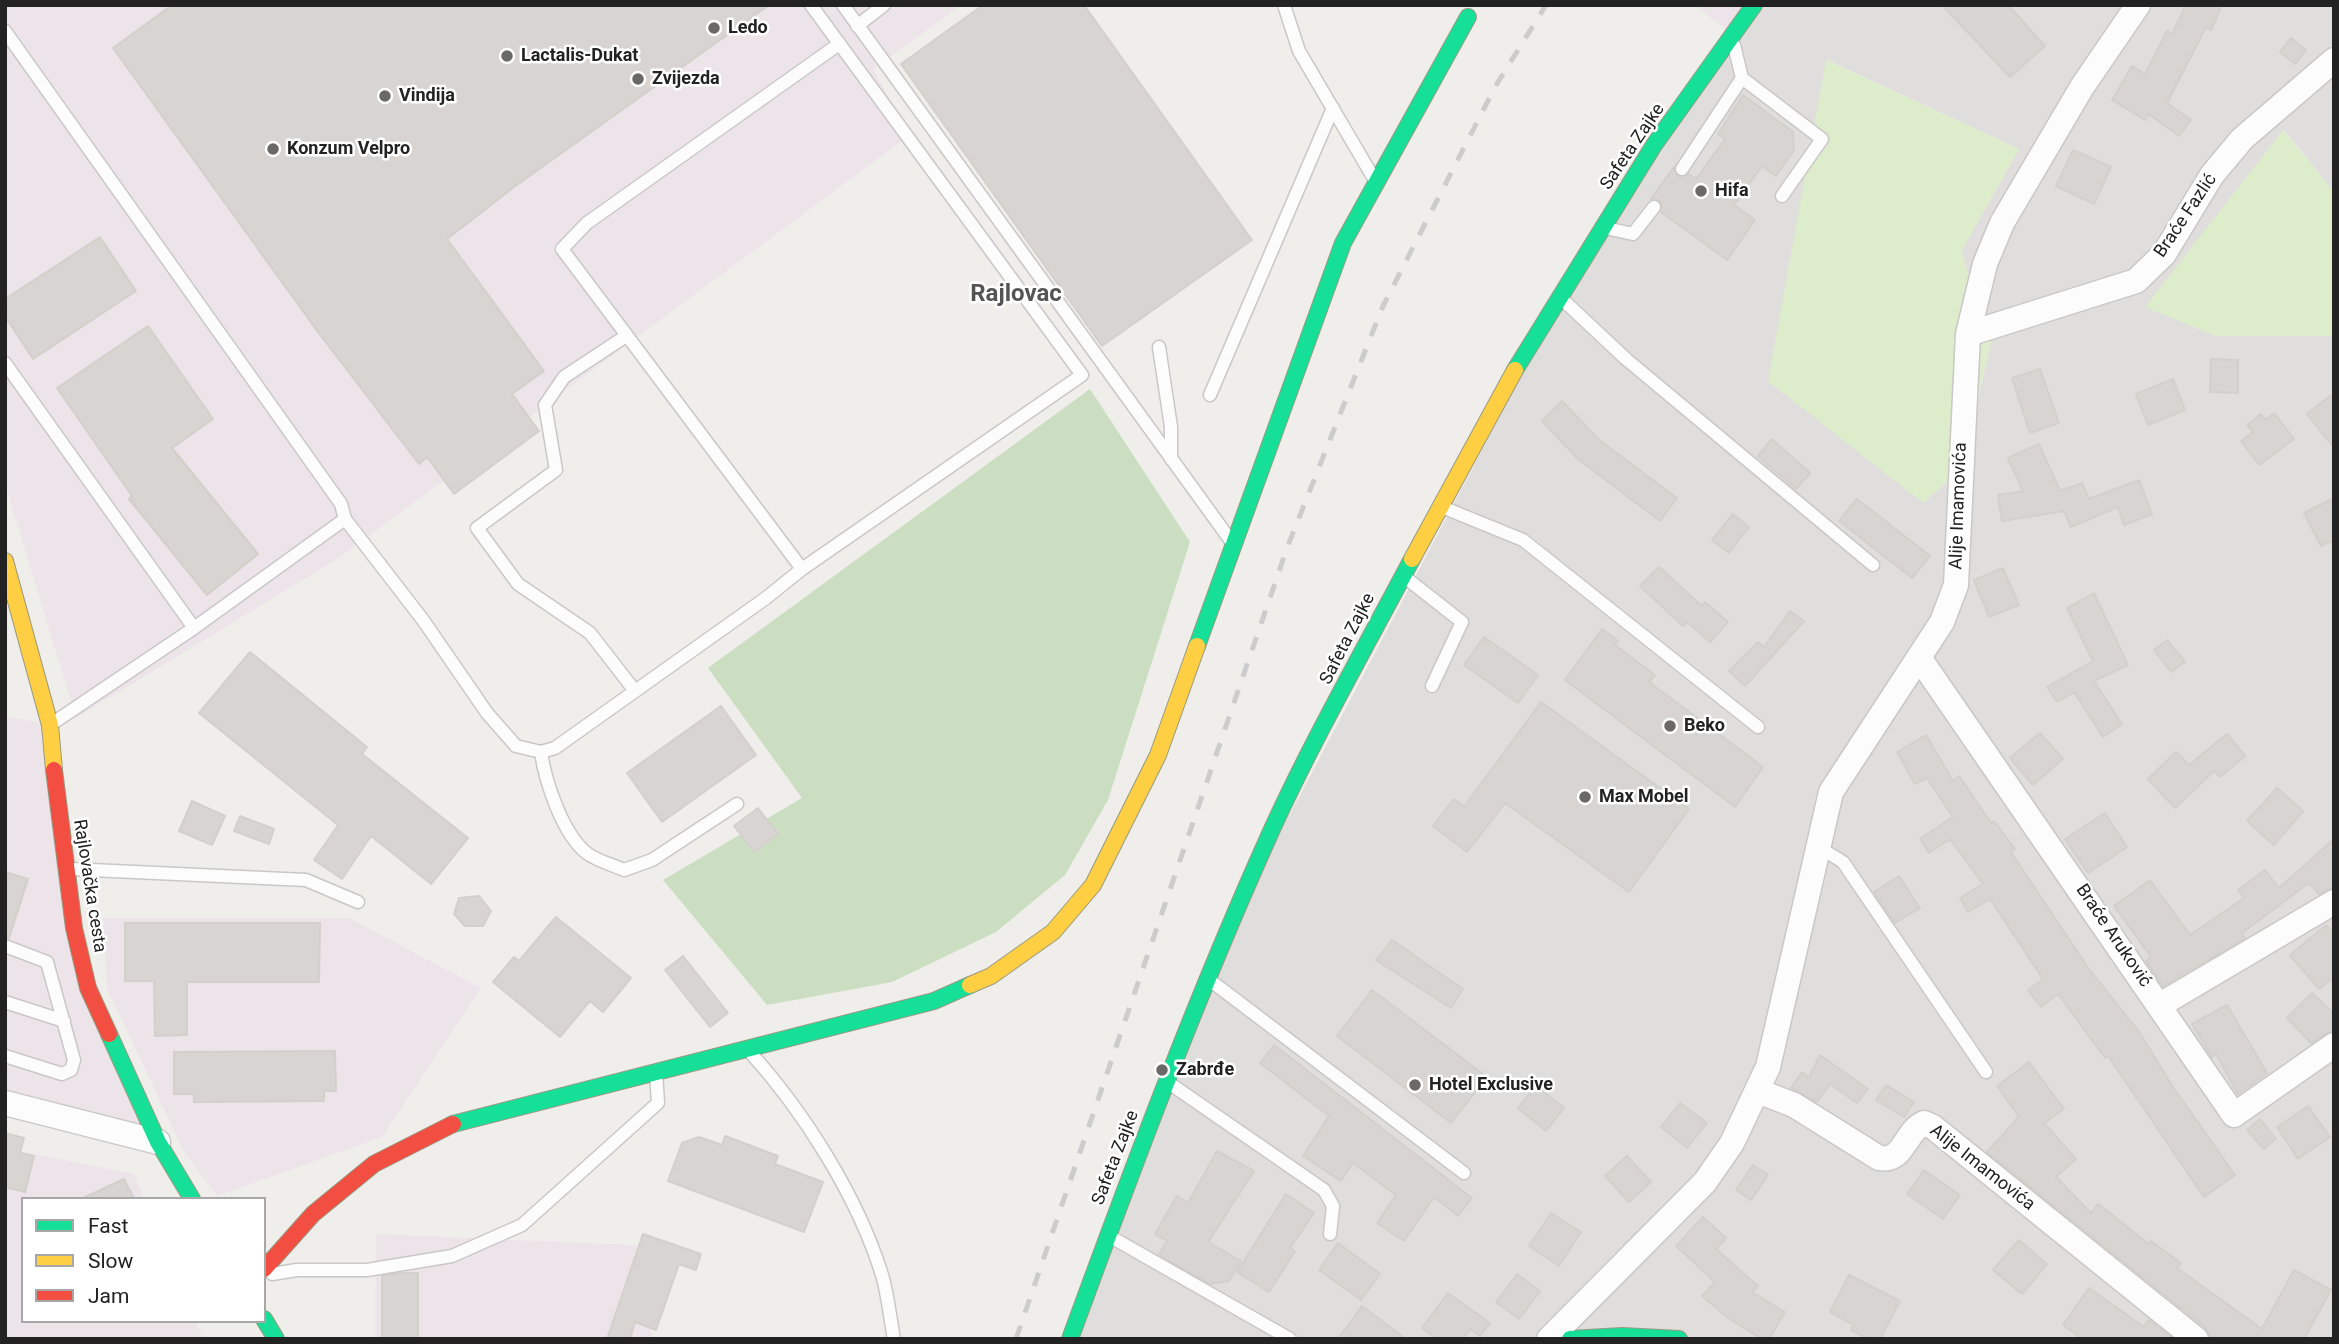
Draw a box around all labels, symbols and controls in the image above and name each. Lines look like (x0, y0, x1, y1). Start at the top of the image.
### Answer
place label: Ledo (728, 17, 768, 39)
marker: Ledo (706, 20, 722, 36)
place label: Lactalis-Dukat (521, 45, 638, 67)
marker: Lactalis-Dukat (499, 48, 515, 64)
place label: Zvijezda (652, 68, 720, 90)
marker: Zvijezda (630, 71, 646, 87)
place label: Vindija (399, 85, 455, 107)
marker: Vindija (377, 88, 393, 104)
street label: Safeta Zajke (1596, 100, 1670, 194)
place label: Konzum Velpro (287, 138, 410, 160)
marker: Konzum Velpro (265, 141, 281, 157)
street label: Braće Fazlić (2150, 170, 2222, 262)
place label: Hifa (1715, 180, 1749, 202)
marker: Hifa (1693, 183, 1709, 199)
district label: Rajlovac (970, 281, 1062, 309)
street label: Alije Imamovića (1946, 442, 1972, 570)
street label: Safeta Zajke (1316, 590, 1380, 688)
place label: Beko (1684, 715, 1725, 737)
marker: Beko (1662, 718, 1678, 734)
place label: Max Mobel (1599, 786, 1689, 808)
marker: Max Mobel (1577, 789, 1593, 805)
street label: Rajlovačka cesta (68, 818, 110, 954)
street label: Braće Aruković (2071, 880, 2155, 992)
place label: Zabrđe (1176, 1059, 1234, 1081)
marker: Zabrđe (1154, 1062, 1170, 1078)
place label: Hotel Exclusive (1429, 1074, 1553, 1096)
marker: Hotel Exclusive (1407, 1077, 1423, 1093)
street label: Safeta Zajke (1088, 1108, 1144, 1208)
street label: Alije Imamovića (1925, 1120, 2039, 1216)
legend (21, 1197, 266, 1323)
text: Fast (88, 1214, 128, 1238)
text: Slow (88, 1249, 133, 1273)
text: Jam (88, 1284, 129, 1308)

